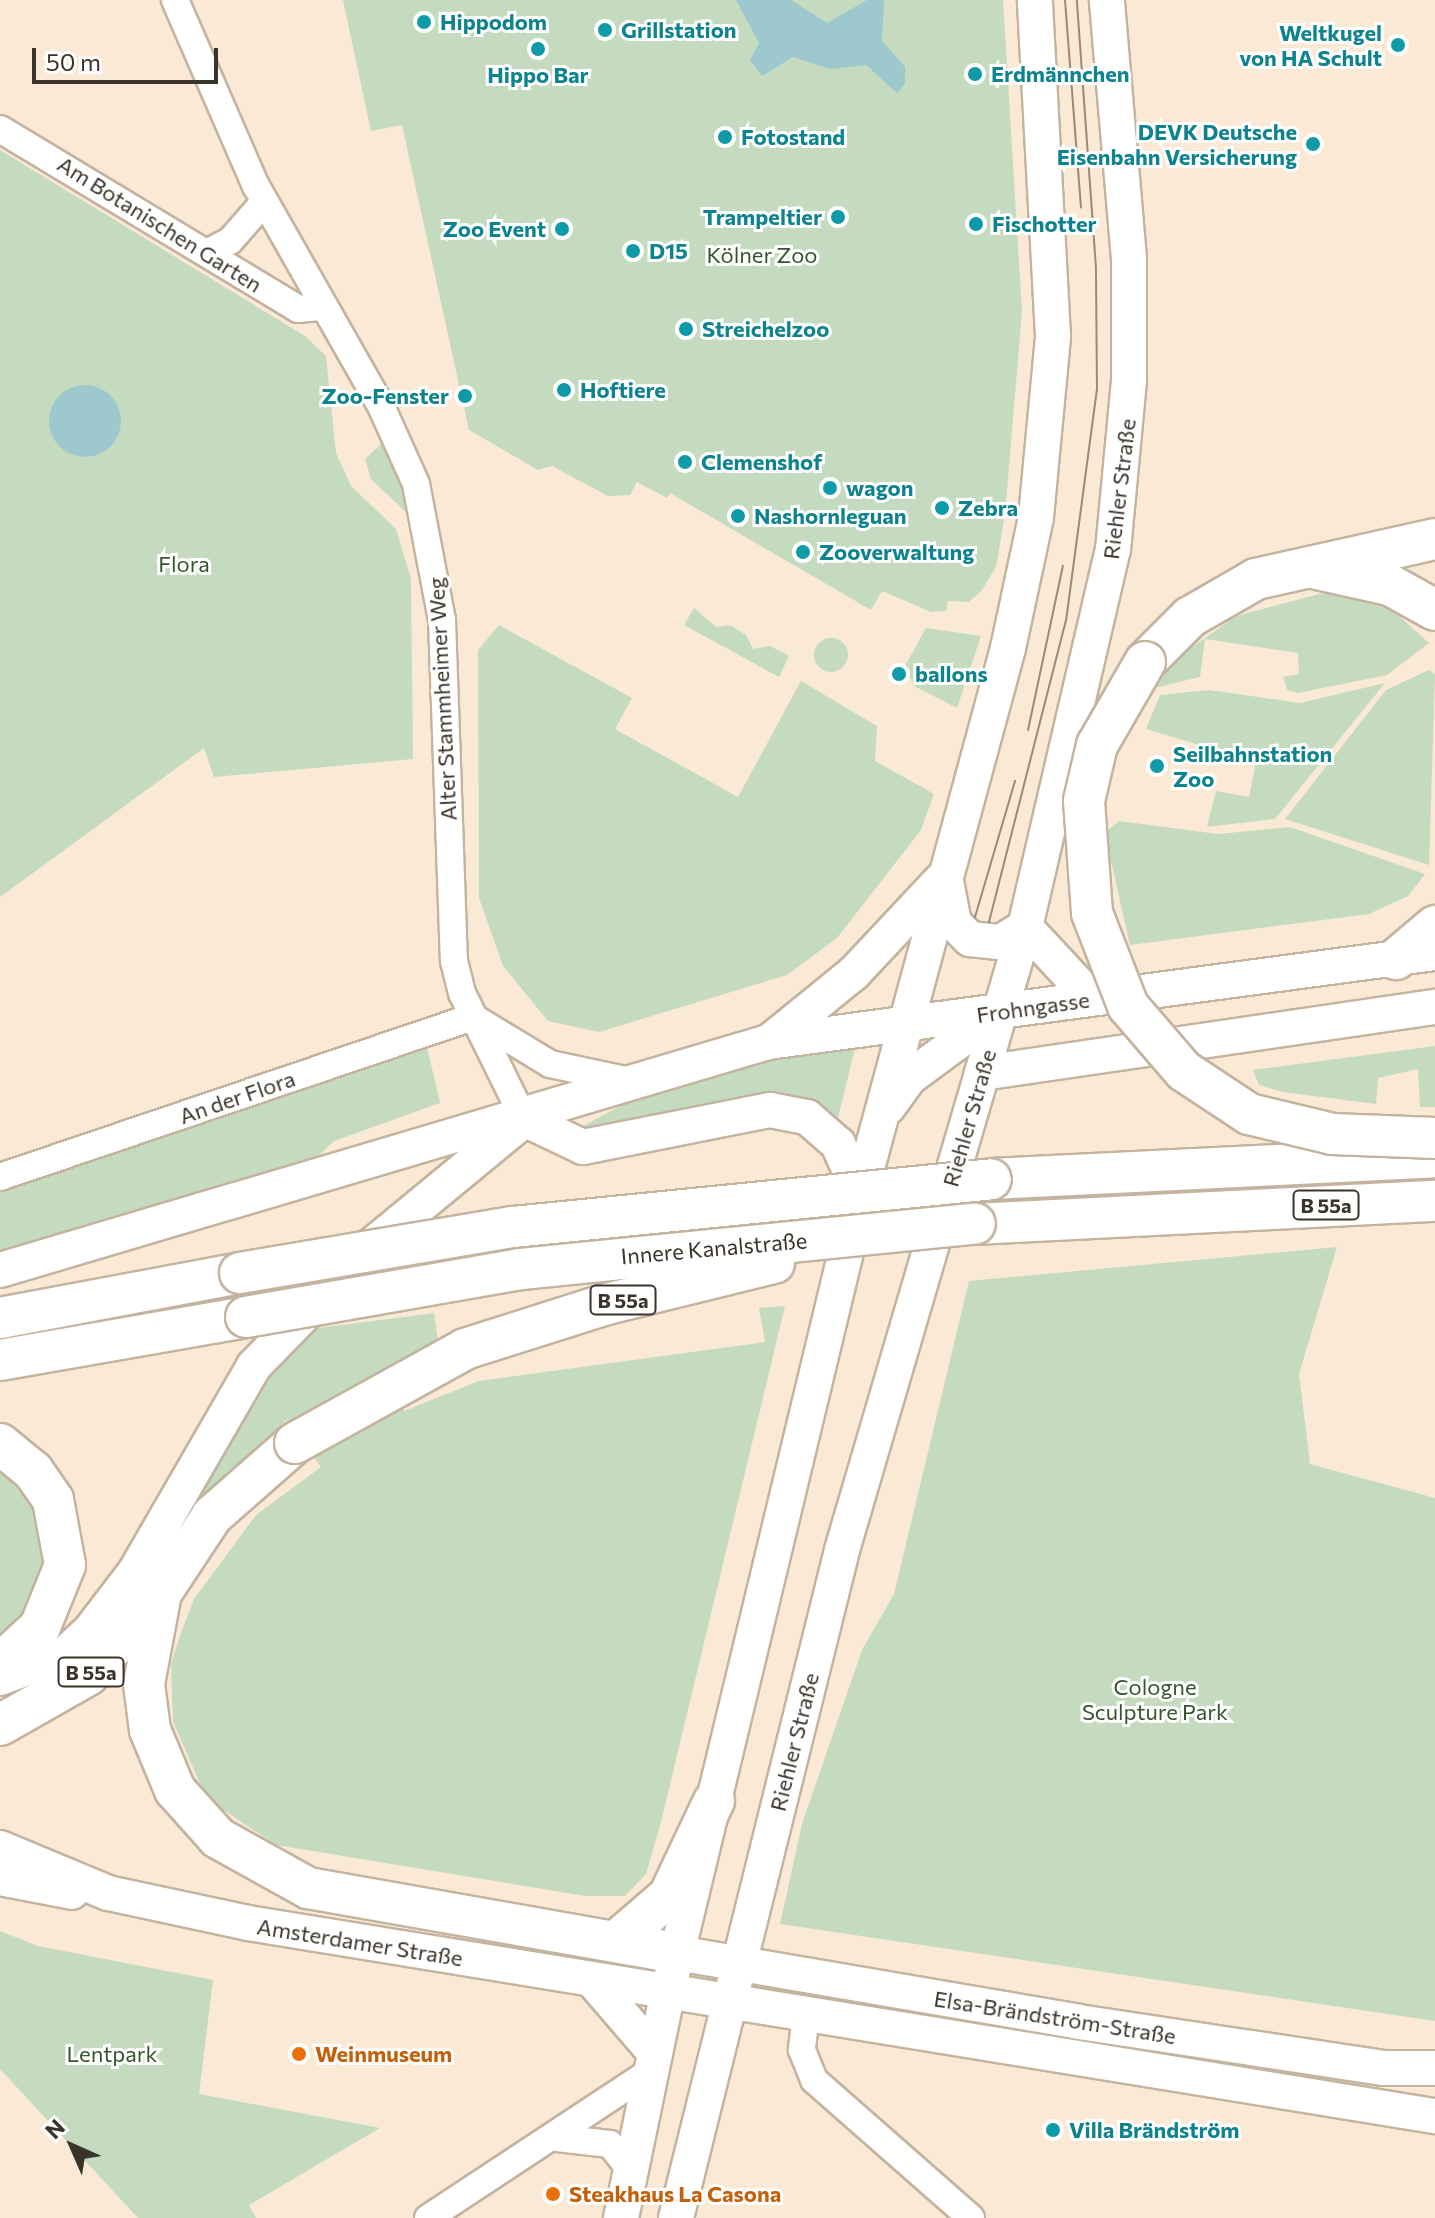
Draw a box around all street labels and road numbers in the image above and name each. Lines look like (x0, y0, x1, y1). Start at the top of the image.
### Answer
street label: Am Botanischen Garten (53, 150, 267, 298)
street label: Riehler Straße (1097, 417, 1141, 561)
street label: Alter Stammheimer Weg (422, 577, 462, 821)
street label: Frohngasse (975, 986, 1091, 1028)
street label: Riehler Straße (937, 1046, 1001, 1190)
street label: An der Flora (176, 1065, 298, 1129)
road number: B 55a (1292, 1189, 1360, 1221)
street label: Innere Kanalstraße (620, 1227, 808, 1269)
road number: B 55a (589, 1284, 657, 1316)
road number: B 55a (57, 1656, 125, 1688)
street label: Riehler Straße (764, 1670, 824, 1814)
street label: Amsterdamer Straße (255, 1913, 465, 1971)
street label: Elsa-Brändström-Straße (932, 1985, 1178, 2049)

